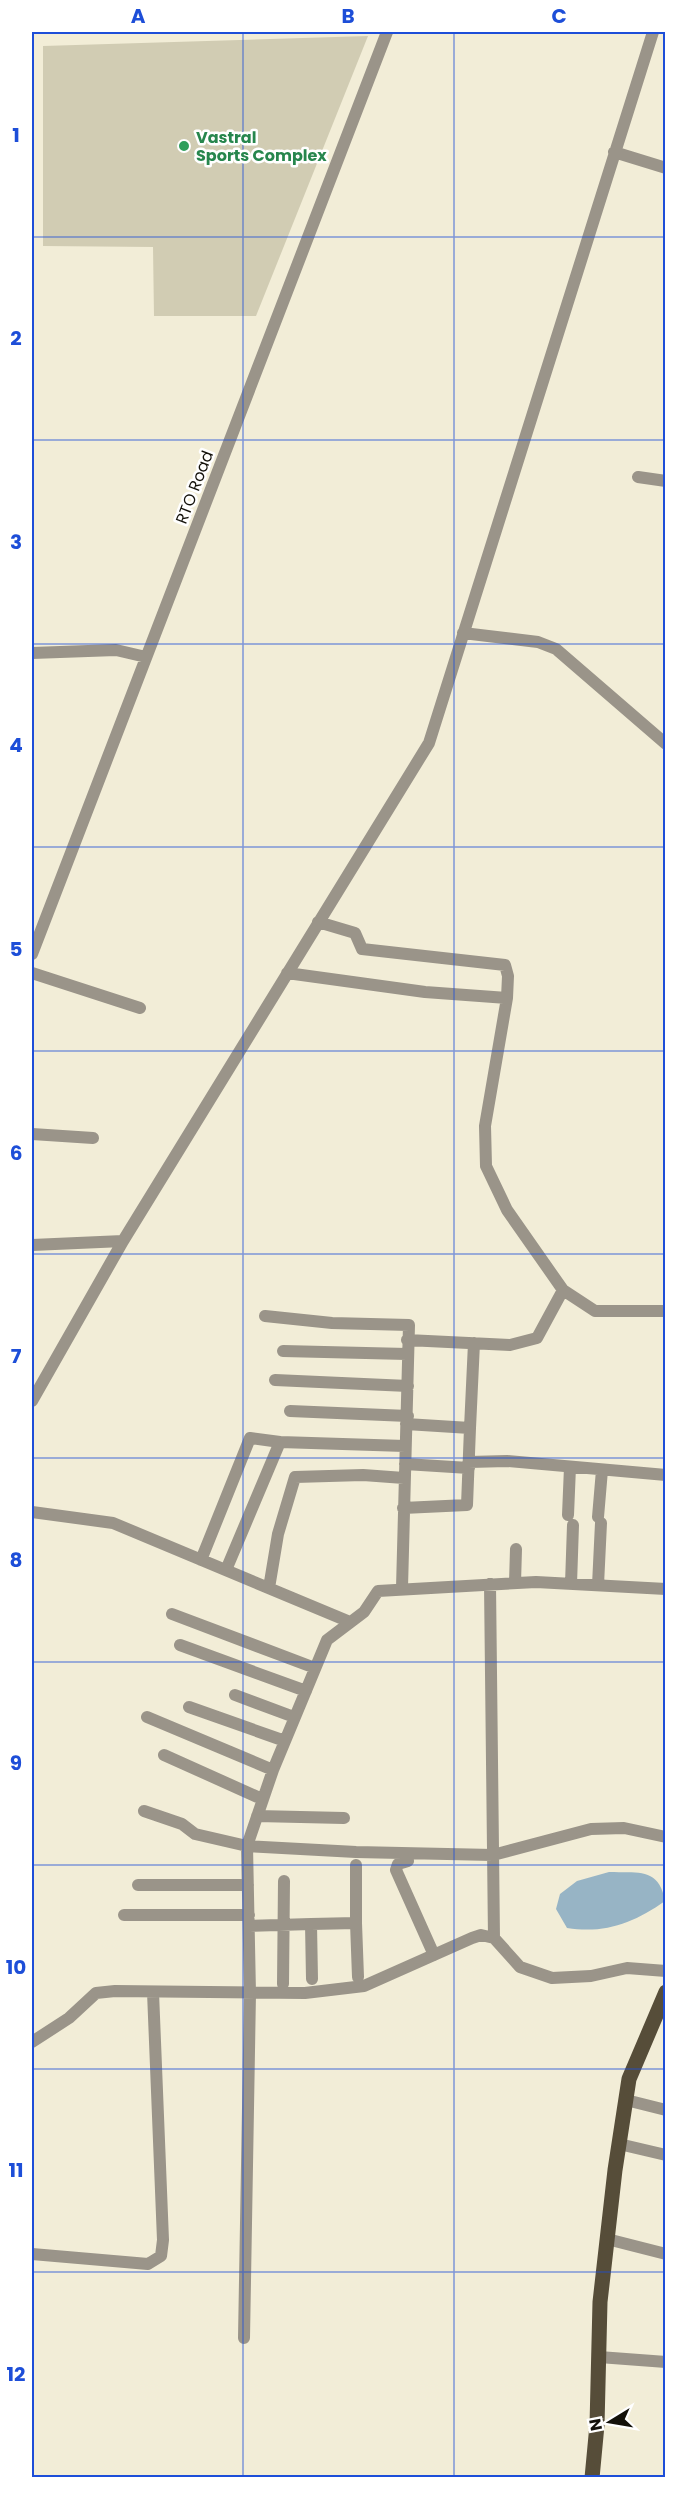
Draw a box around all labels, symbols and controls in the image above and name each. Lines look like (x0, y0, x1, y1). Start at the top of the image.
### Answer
text: A (131, 2, 146, 30)
text: B (341, 2, 355, 30)
text: C (551, 2, 567, 30)
text: 1 (12, 121, 20, 149)
place label: Vastral Sports Complex (196, 126, 327, 167)
marker: Vastral Sports Complex (177, 139, 191, 153)
text: 2 (10, 324, 22, 352)
street label: RTO Road (170, 447, 219, 527)
text: 3 (10, 528, 22, 556)
text: 4 (9, 731, 23, 759)
text: 5 (10, 935, 23, 963)
text: 6 (10, 1139, 22, 1167)
text: 7 (11, 1342, 22, 1370)
text: 8 (10, 1546, 22, 1574)
text: 9 (10, 1749, 22, 1777)
text: 10 (6, 1953, 26, 1981)
text: 11 (8, 2156, 24, 2184)
text: 12 (7, 2360, 25, 2388)
north arrow (580, 2392, 640, 2452)
text: N (583, 2417, 608, 2433)

